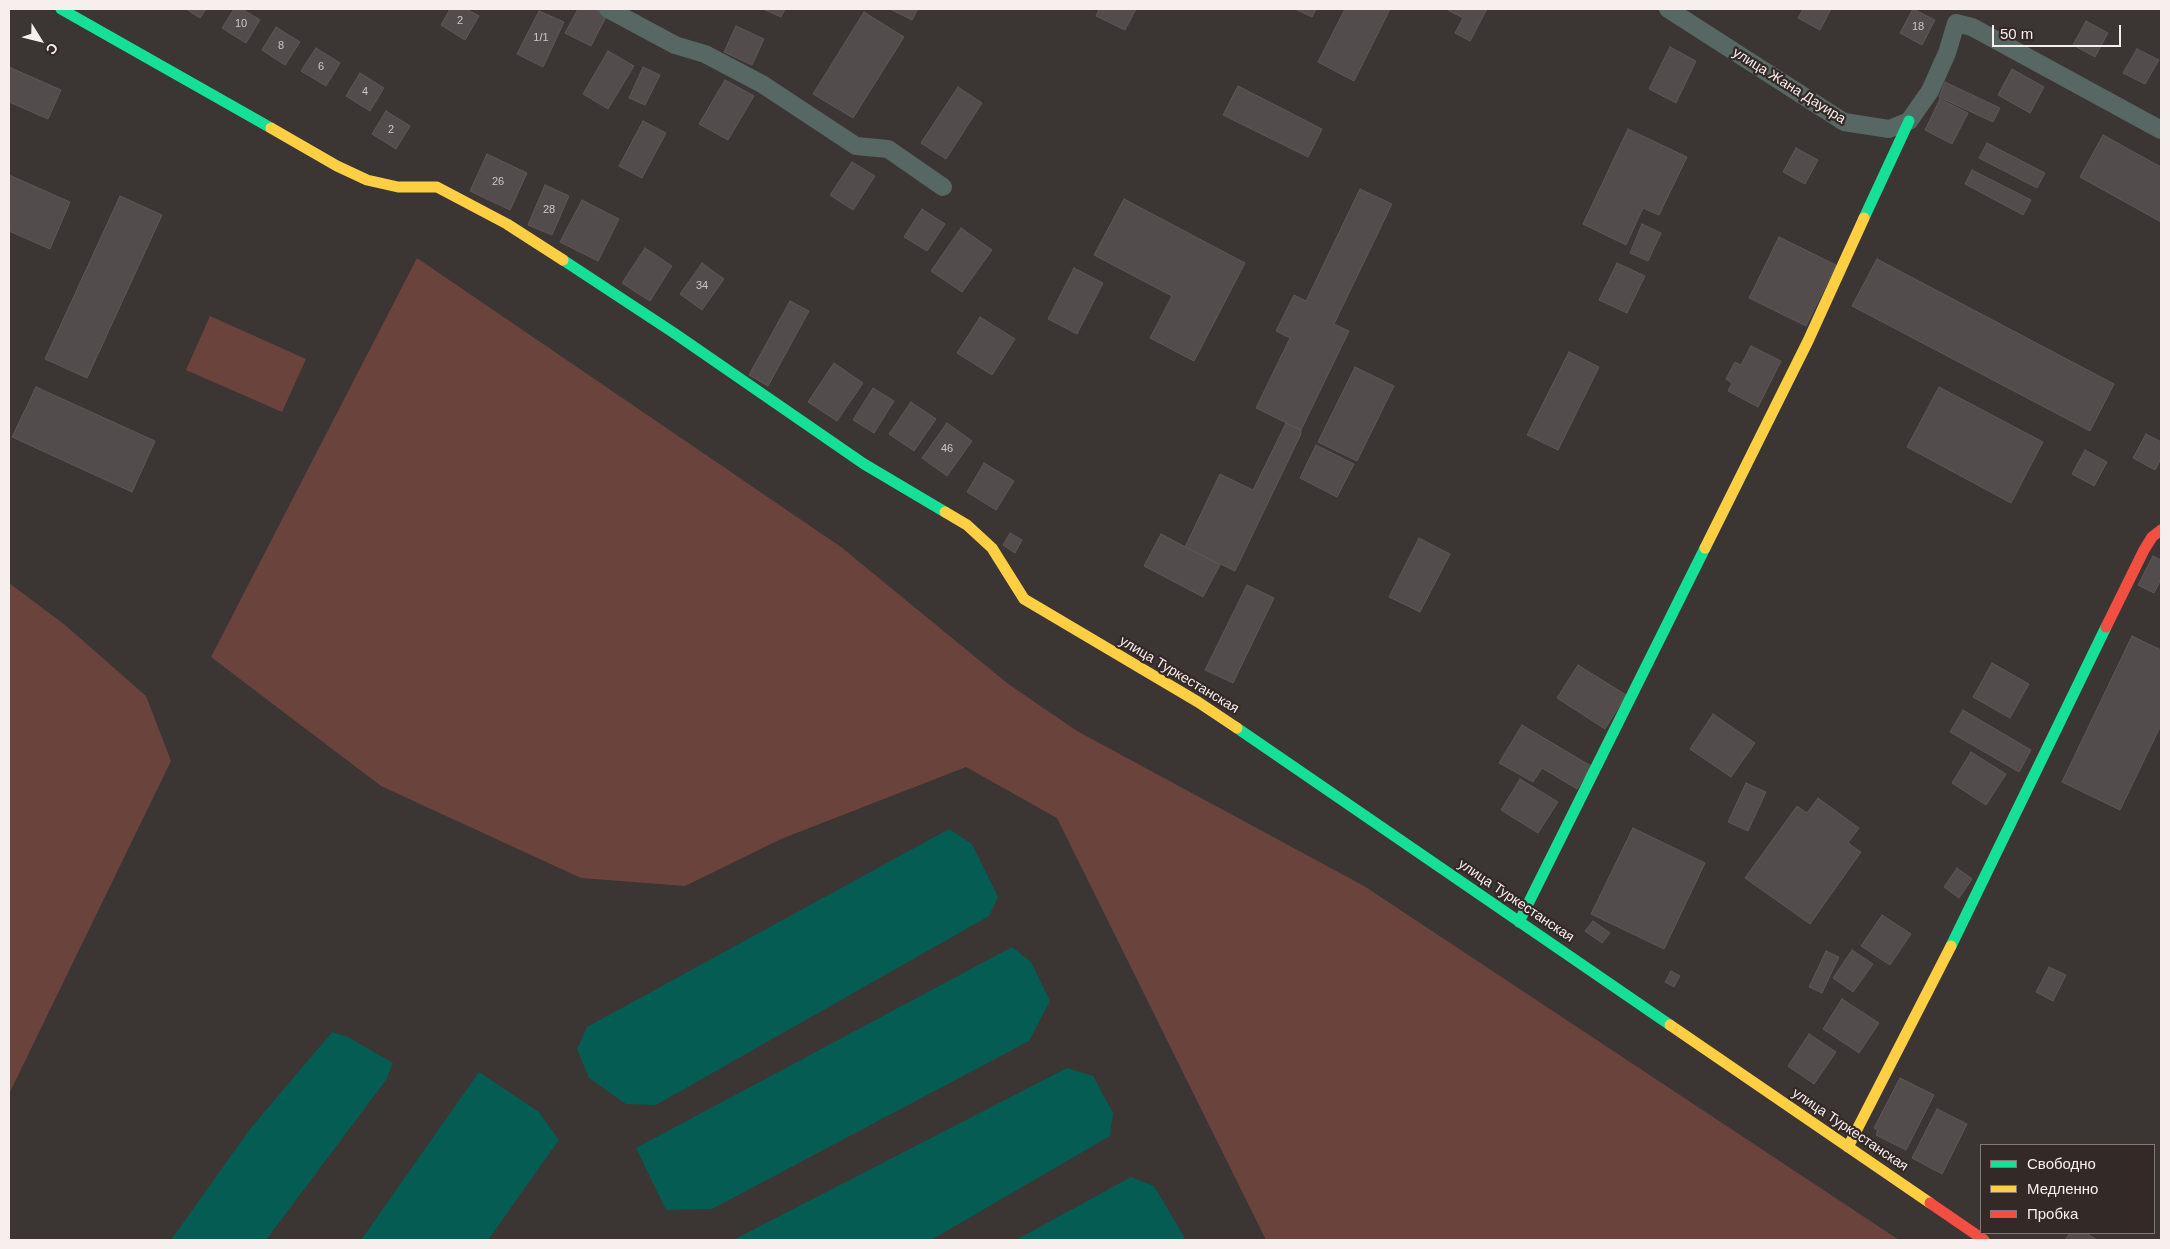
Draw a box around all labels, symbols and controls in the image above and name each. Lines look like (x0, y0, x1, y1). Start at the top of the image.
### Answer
house number: 2 (457, 14, 463, 28)
north arrow (15, 15, 65, 65)
scale bar (1995, 15, 2124, 47)
house number: 10 (235, 17, 247, 31)
house number: 18 (1912, 20, 1924, 34)
text: 50 m (2000, 25, 2033, 42)
house number: 1/1 (533, 31, 549, 45)
house number: 8 (278, 39, 284, 53)
text: С (43, 40, 62, 58)
street label: улица Жана Дауира (1729, 44, 1849, 128)
house number: 6 (318, 60, 324, 74)
house number: 4 (362, 85, 368, 99)
house number: 2 (388, 123, 394, 137)
house number: 26 (492, 175, 504, 189)
house number: 28 (543, 203, 555, 217)
house number: 34 (696, 279, 708, 293)
house number: 46 (941, 442, 953, 456)
street label: улица Туркестанская (1116, 633, 1242, 717)
street label: улица Туркестанская (1455, 856, 1577, 946)
street label: улица Туркестанская (1789, 1085, 1911, 1175)
legend (1980, 1144, 2155, 1234)
text: Свободно (2027, 1155, 2096, 1172)
text: Медленно (2027, 1180, 2098, 1197)
text: Пробка (2027, 1205, 2078, 1222)

